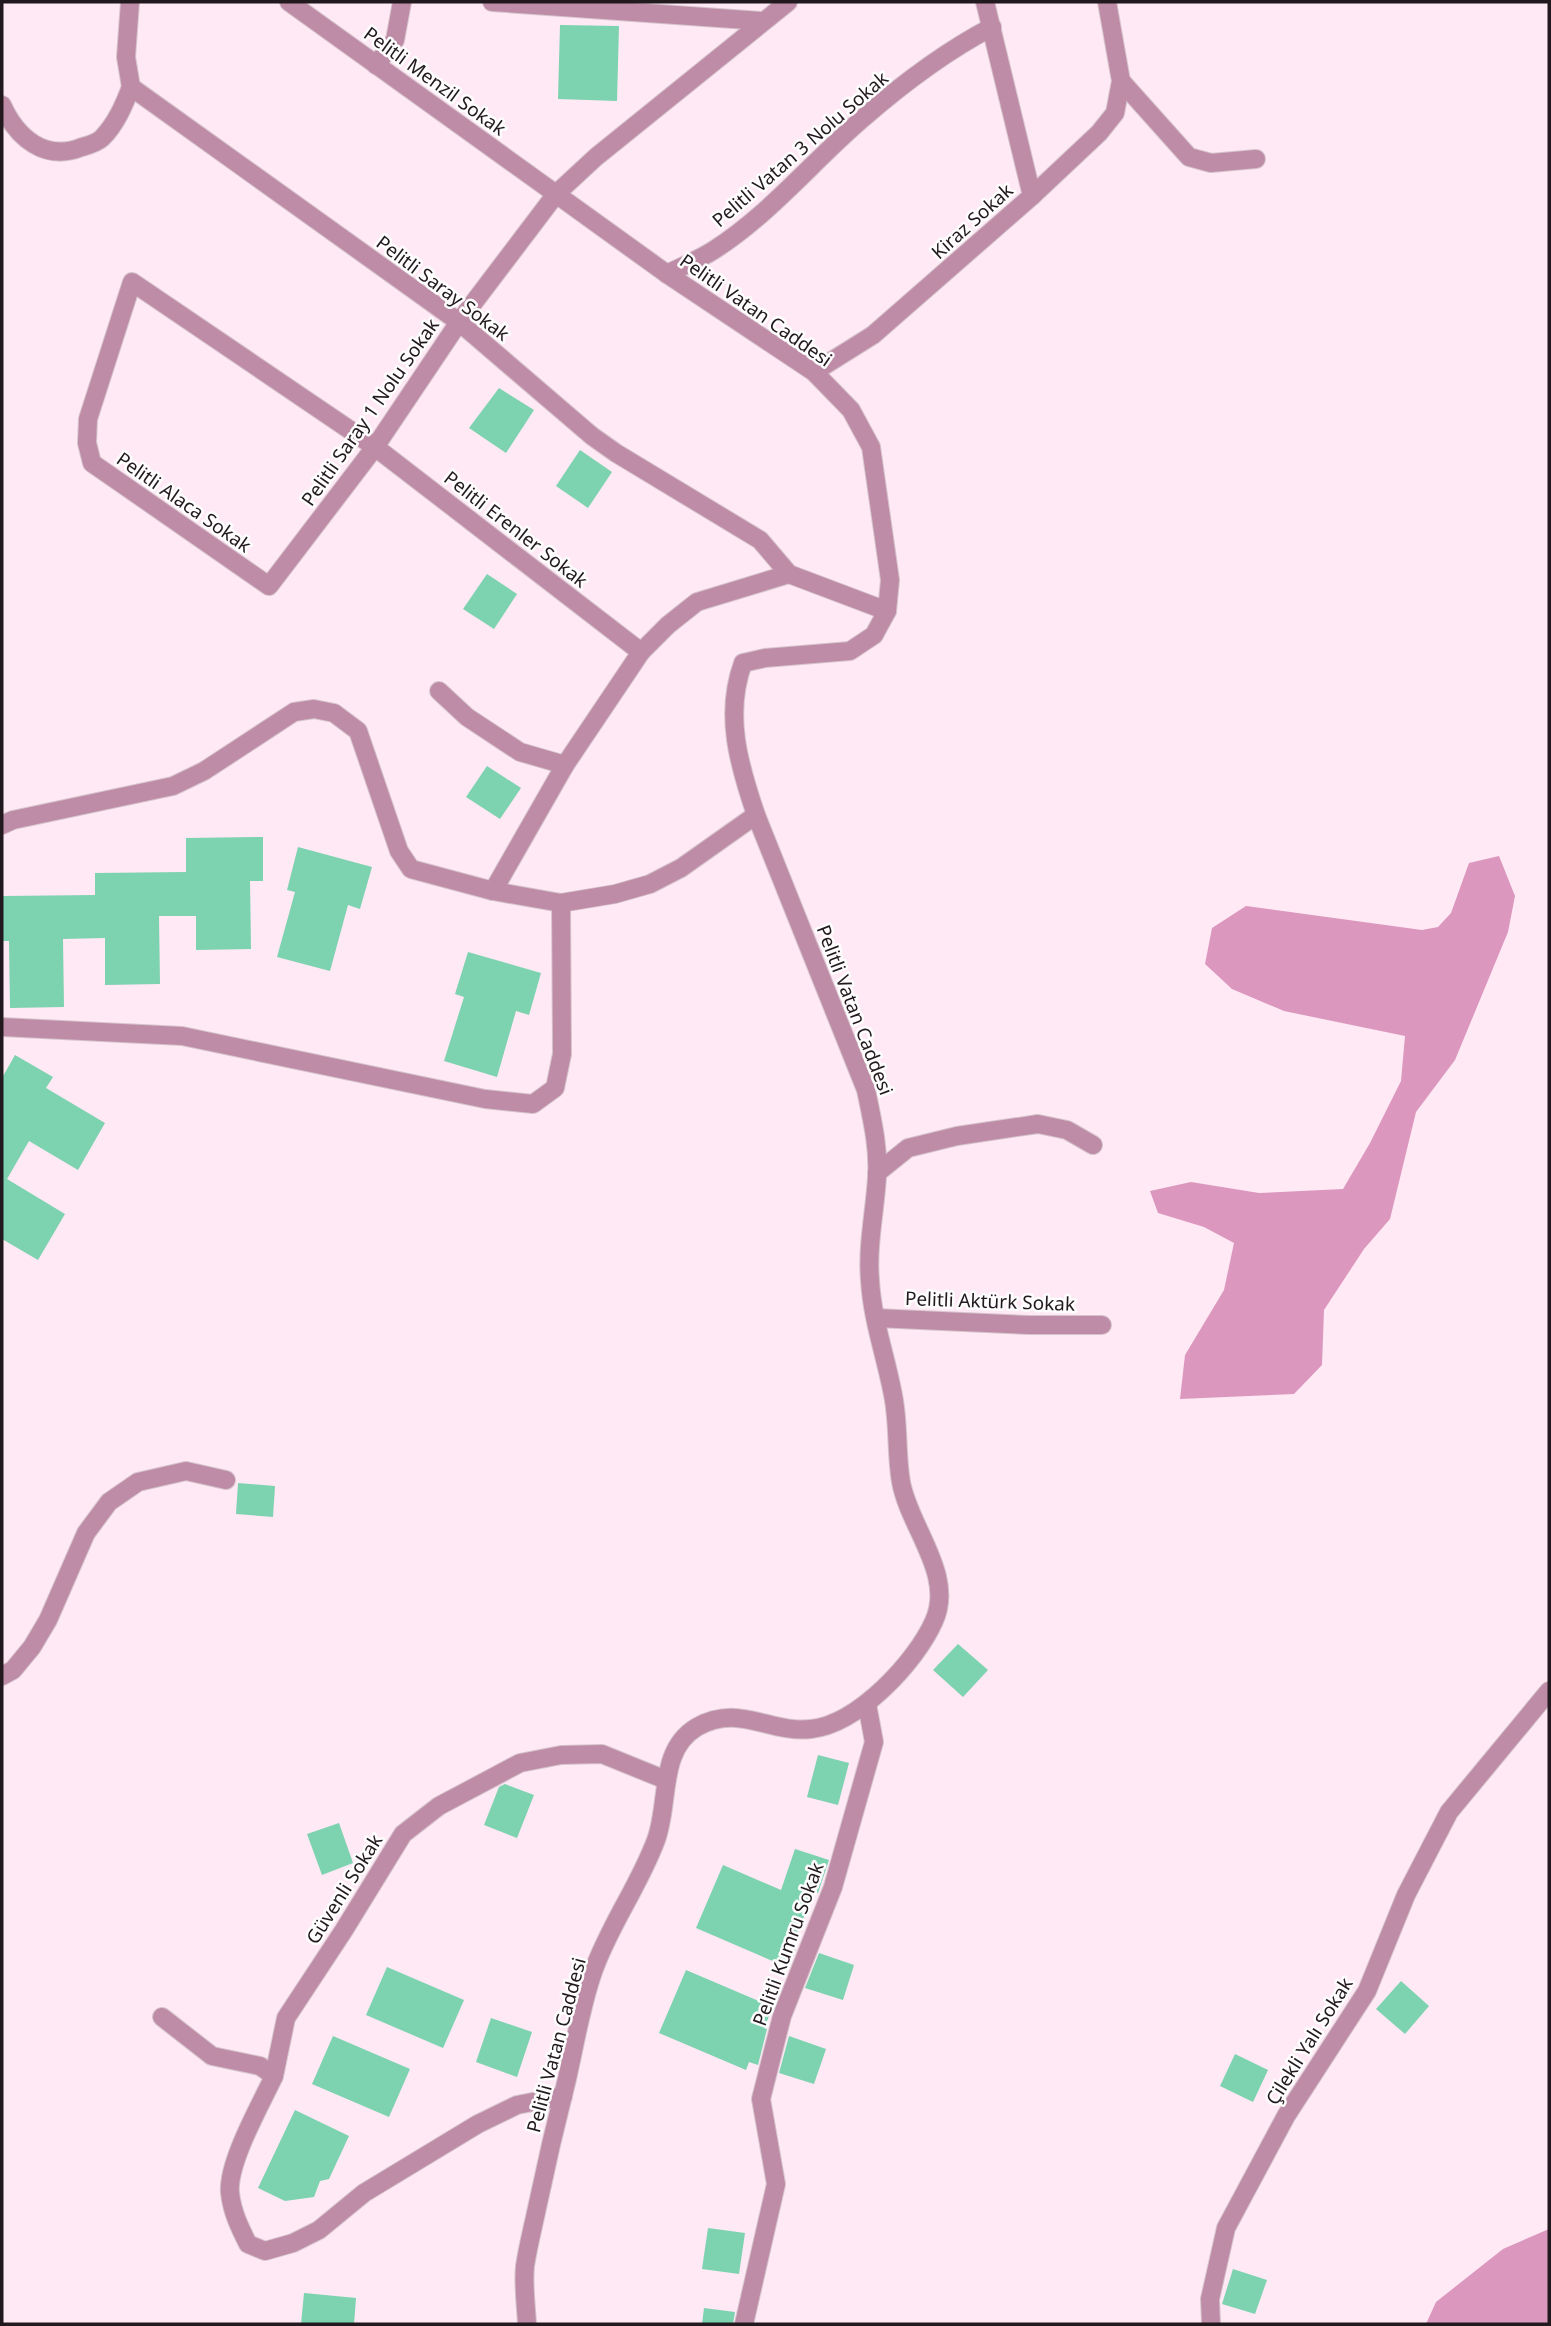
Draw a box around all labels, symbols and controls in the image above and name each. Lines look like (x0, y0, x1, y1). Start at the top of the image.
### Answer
street label: Pelitli Menzil Sokak (359, 21, 511, 141)
street label: Pelitli Vatan 3 Nolu Sokak (706, 65, 894, 233)
street label: Kiraz Sokak (926, 177, 1018, 265)
street label: Pelitli Saray Sokak (371, 229, 515, 347)
street label: Pelitli Vatan Caddesi (675, 248, 837, 372)
street label: Pelitli Saray 1 Nolu Sokak (295, 313, 445, 511)
street label: Pelitli Alaca Sokak (111, 446, 257, 558)
street label: Pelitli Erenler Sokak (439, 465, 593, 593)
street label: Pelitli Vatan Caddesi (811, 921, 899, 1099)
street label: Pelitli Aktürk Sokak (904, 1285, 1076, 1317)
street label: Güvenli Sokak (300, 1829, 388, 1949)
street label: Pelitli Kumru Sokak (746, 1859, 830, 2029)
street label: Pelitli Vatan Caddesi (520, 1955, 592, 2135)
street label: Çilekli Yalı Sokak (1259, 1972, 1359, 2110)

